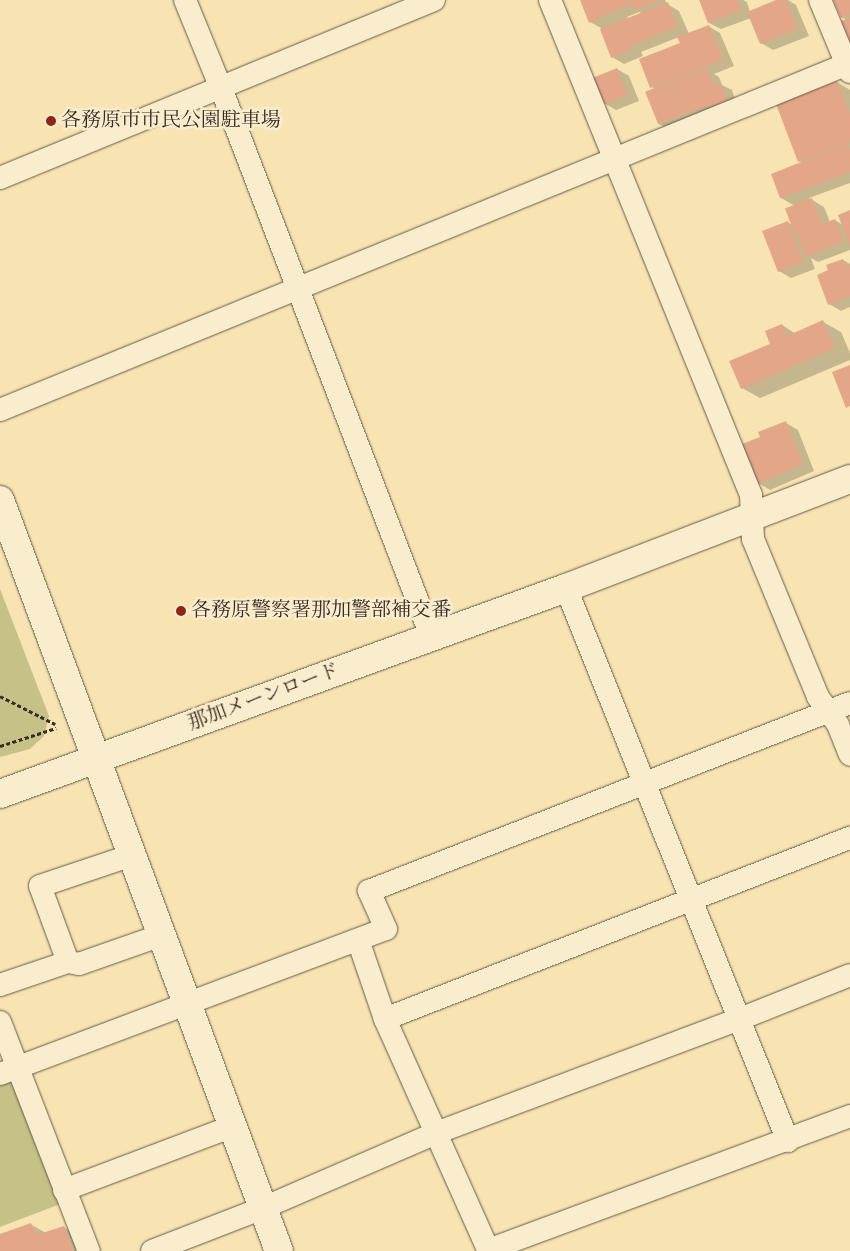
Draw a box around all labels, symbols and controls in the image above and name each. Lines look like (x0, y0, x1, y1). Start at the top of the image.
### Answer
place label: 各務原市市民公園駐車場 (61, 109, 281, 133)
marker: 各務原市市民公園駐車場 (45, 115, 57, 127)
place label: 各務原警察署那加警部補交番 (191, 599, 451, 623)
marker: 各務原警察署那加警部補交番 (175, 605, 187, 617)
street label: 那加メーンロード (185, 659, 343, 737)

